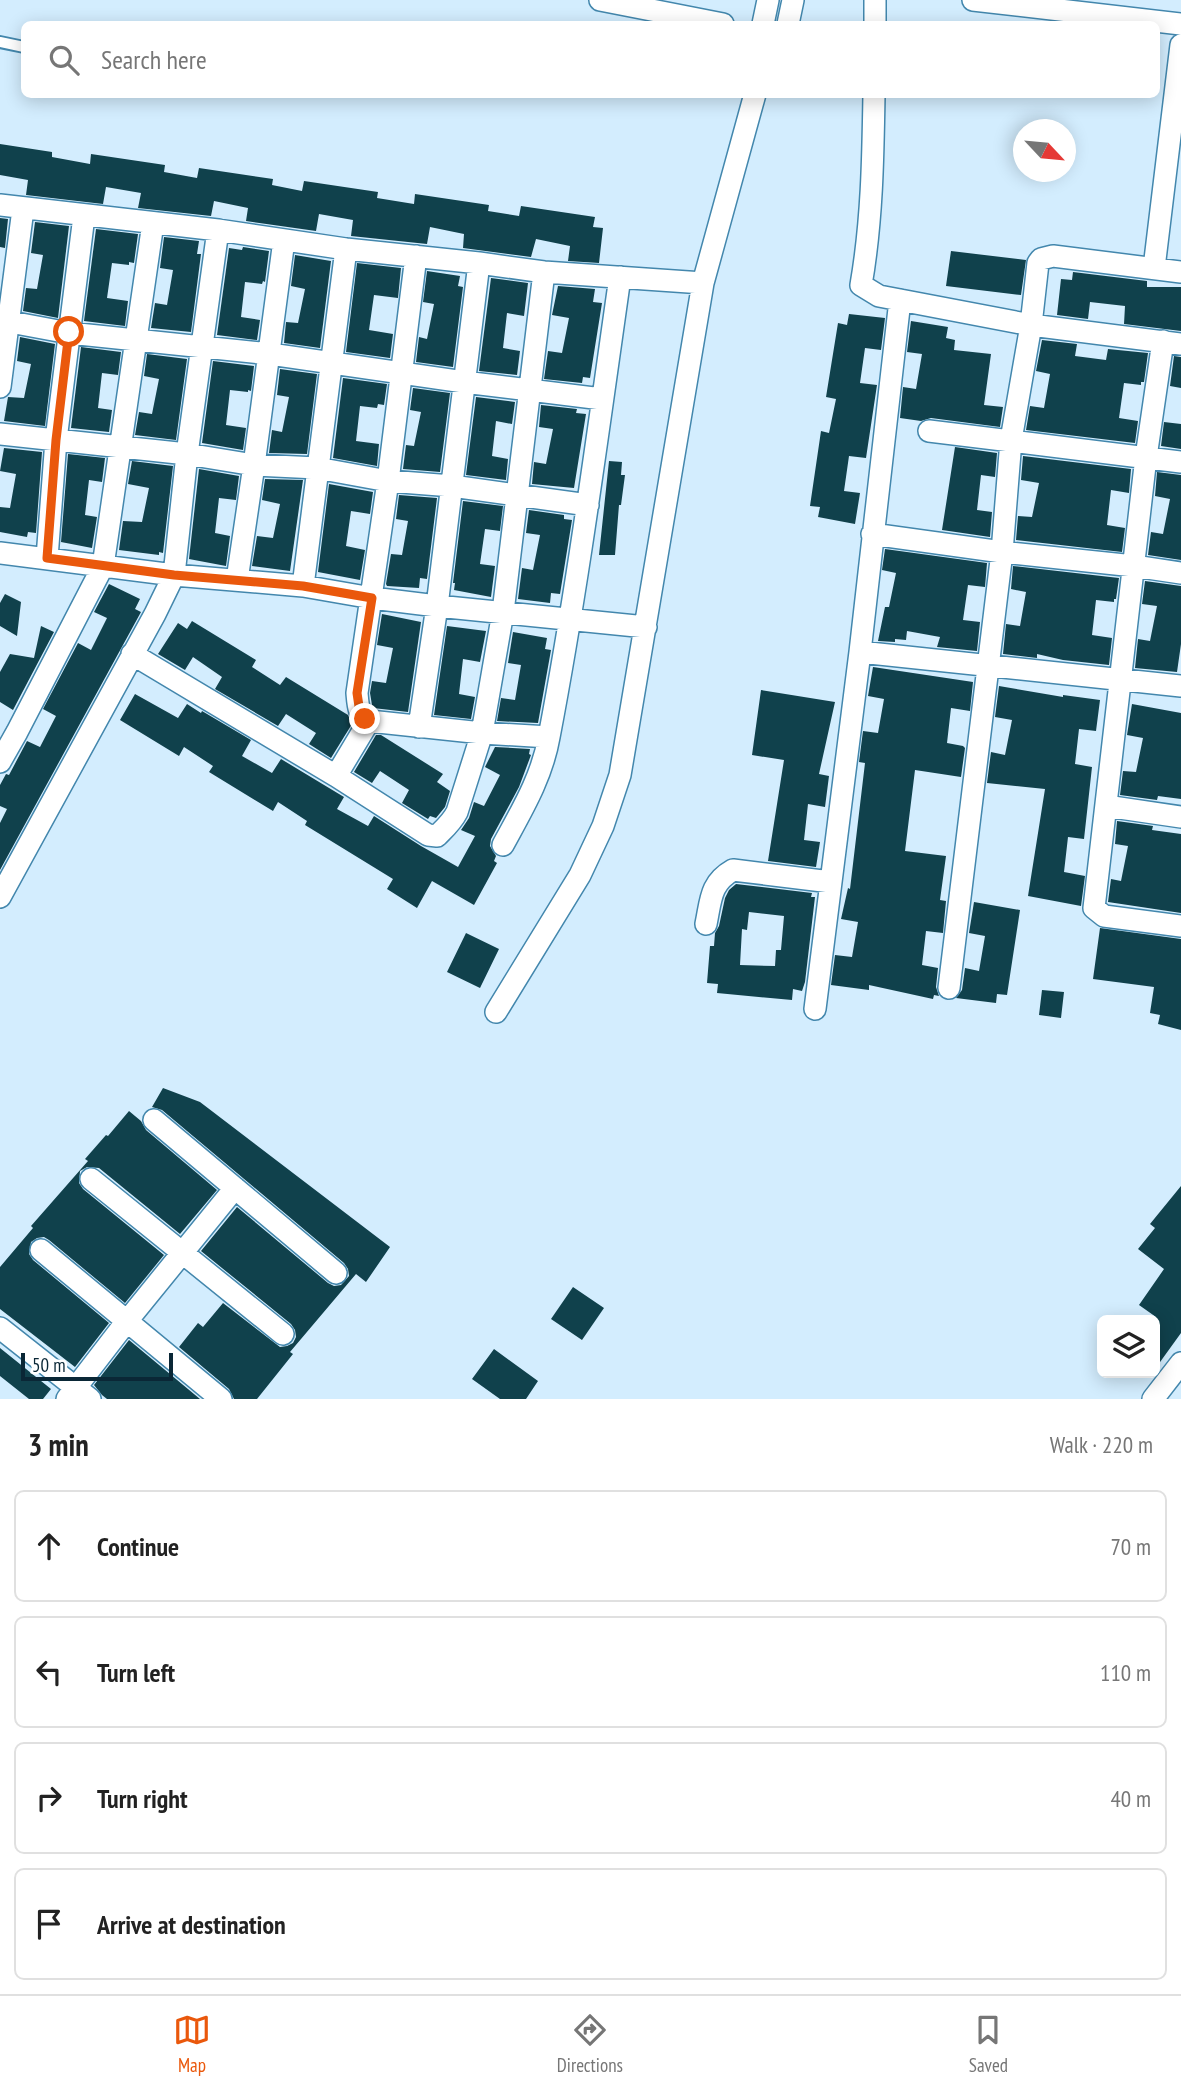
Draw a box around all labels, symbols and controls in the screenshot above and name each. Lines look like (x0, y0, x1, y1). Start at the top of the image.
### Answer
search box (21, 21, 1160, 98)
icon: search (45, 41, 83, 79)
text: Search here (101, 43, 207, 76)
north arrow (1013, 119, 1076, 182)
route start (53, 316, 84, 347)
route end (349, 703, 380, 734)
map controls (1097, 1315, 1160, 1378)
button: layers (1097, 1315, 1160, 1378)
scale bar (21, 1350, 173, 1382)
text: 50 m (32, 1353, 66, 1377)
text: 3 min (28, 1425, 89, 1464)
text: Walk · 220 m (1050, 1430, 1153, 1459)
icon: ahead (30, 1527, 68, 1565)
text: Continue (97, 1530, 179, 1563)
text: 70 m (1110, 1532, 1151, 1561)
icon: left (30, 1653, 68, 1691)
text: Turn left (97, 1656, 175, 1689)
text: 110 m (1100, 1658, 1151, 1687)
icon: right (30, 1779, 68, 1817)
text: Turn right (97, 1782, 188, 1815)
text: 40 m (1110, 1784, 1151, 1813)
icon: arrive (30, 1905, 68, 1943)
text: Arrive at destination (97, 1908, 286, 1941)
tab: Map (173, 2011, 211, 2077)
tab: Directions (557, 2011, 623, 2077)
tab: Saved (969, 2011, 1008, 2077)

